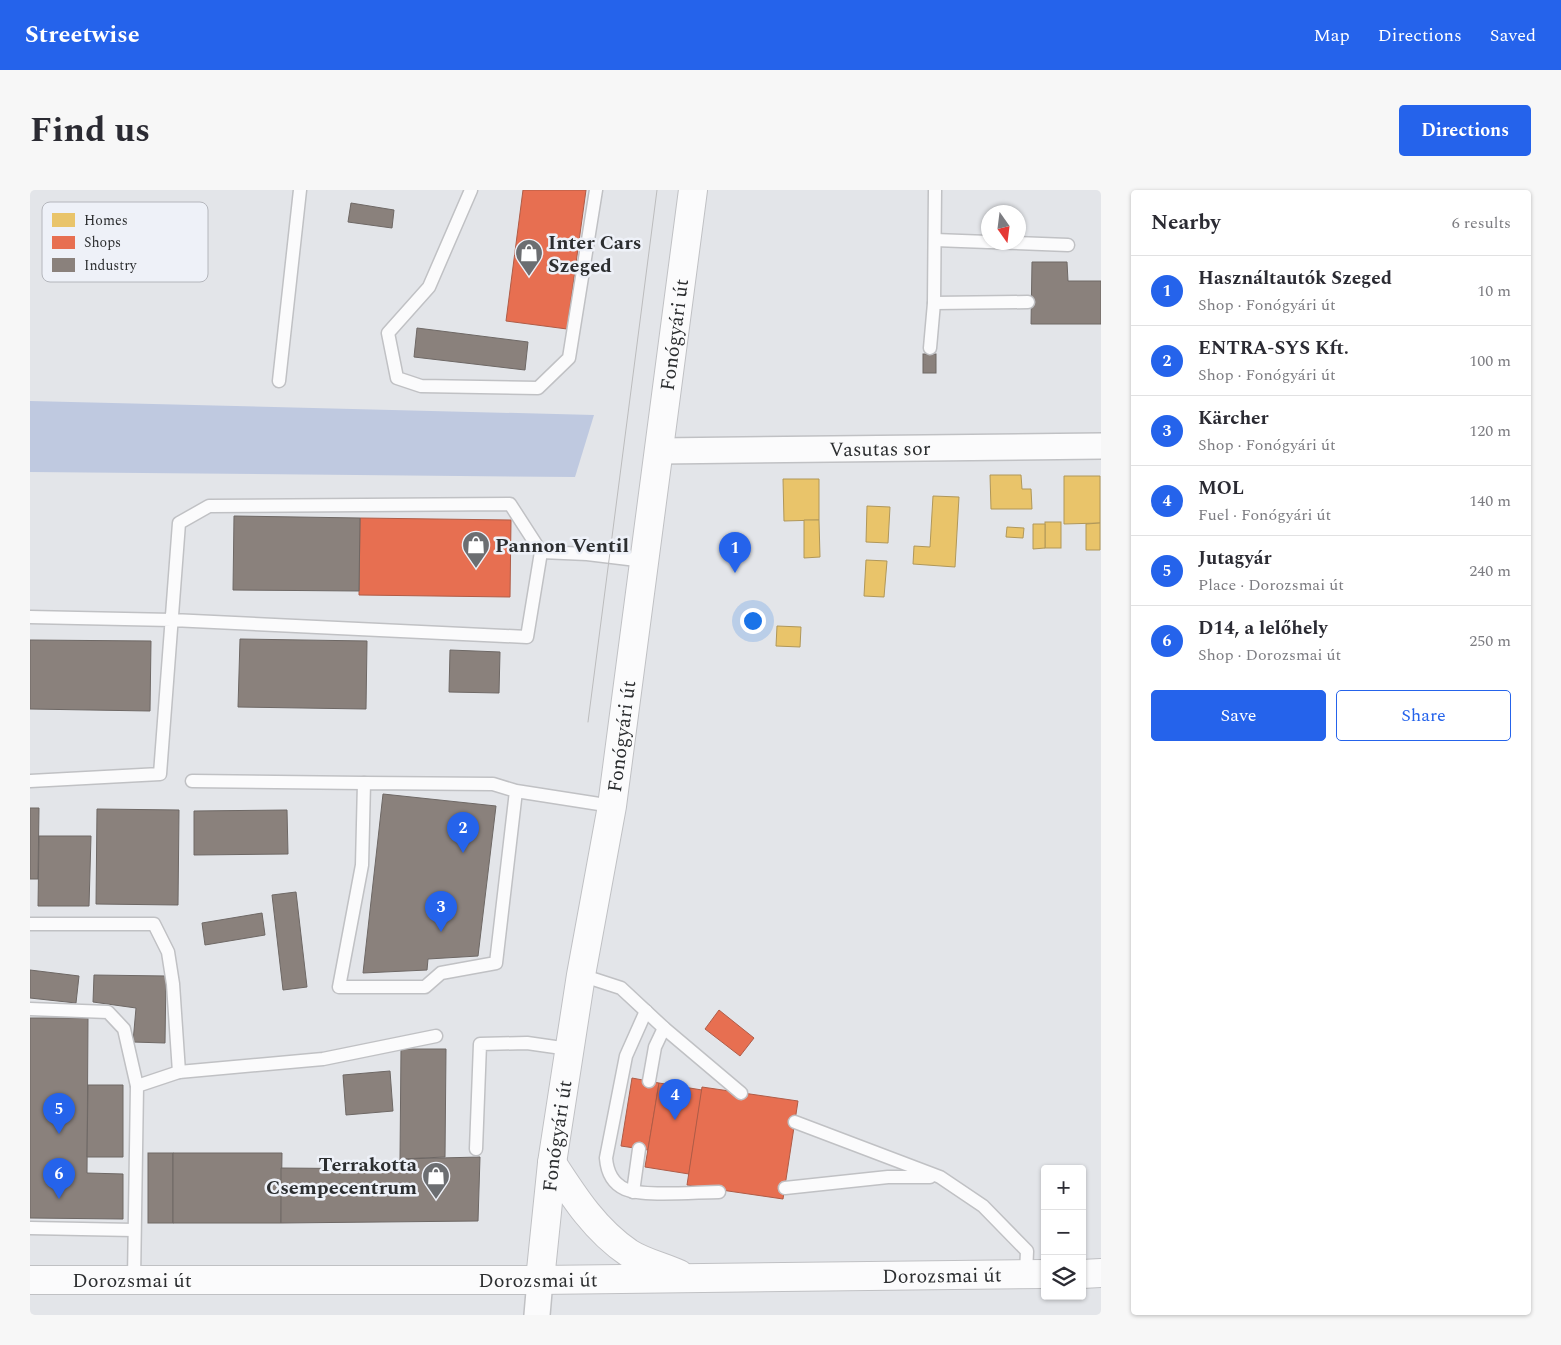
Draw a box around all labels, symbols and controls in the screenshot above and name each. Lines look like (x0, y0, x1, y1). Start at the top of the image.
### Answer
text: Streetwise (25, 17, 140, 53)
text: Map (1314, 22, 1350, 49)
text: Directions (1378, 22, 1462, 49)
text: Saved (1490, 22, 1536, 49)
text: Find us (30, 104, 150, 157)
button: Directions (1399, 105, 1531, 156)
legend (42, 202, 208, 282)
north arrow (981, 205, 1026, 250)
text: Nearby (1151, 207, 1221, 239)
text: Homes (84, 210, 128, 231)
text: 6 results (1452, 211, 1511, 235)
place label: Inter Cars Szeged (548, 228, 641, 281)
text: Shops (84, 232, 121, 253)
shop icon: Inter Cars Szeged (514, 238, 544, 277)
text: Industry (84, 255, 138, 276)
text: Használtautók Szeged (1198, 264, 1392, 293)
street label: Fonógyári út (653, 277, 697, 393)
text: 1 (1163, 279, 1171, 303)
text: 10 m (1477, 279, 1511, 303)
text: Shop · Fonógyári út (1198, 293, 1336, 317)
text: ENTRA-SYS Kft. (1198, 334, 1349, 363)
text: 2 (1163, 349, 1171, 373)
text: 100 m (1469, 349, 1511, 373)
text: Shop · Fonógyári út (1198, 363, 1336, 387)
text: Kärcher (1198, 404, 1269, 433)
text: 3 (1163, 419, 1171, 443)
text: 120 m (1469, 419, 1511, 443)
text: Shop · Fonógyári út (1198, 433, 1336, 457)
street label: Vasutas sor (829, 434, 931, 465)
text: MOL (1198, 474, 1244, 503)
text: 4 (1163, 489, 1171, 513)
text: 140 m (1469, 489, 1511, 513)
text: Fuel · Fonógyári út (1198, 503, 1331, 527)
shop icon: Pannon Ventil (461, 530, 491, 569)
place label: Pannon Ventil (495, 531, 629, 561)
pin: 1 (719, 532, 751, 573)
text: Jutagyár (1198, 544, 1272, 573)
text: 5 (1163, 559, 1171, 583)
text: 240 m (1469, 559, 1511, 583)
text: Place · Dorozsmai út (1198, 573, 1344, 597)
your location (740, 608, 766, 634)
text: D14, a lelőhely (1198, 614, 1328, 643)
text: 6 (1163, 629, 1171, 653)
text: 250 m (1469, 629, 1511, 653)
text: Shop · Dorozsmai út (1198, 643, 1341, 667)
street label: Fonógyári út (600, 679, 644, 794)
button: Save (1151, 690, 1326, 741)
button: Share (1336, 690, 1511, 741)
pin: 2 (447, 812, 479, 853)
pin: 3 (425, 891, 457, 932)
street label: Fonógyári út (535, 1078, 581, 1194)
pin: 4 (659, 1079, 691, 1120)
pin: 5 (43, 1093, 75, 1134)
place label: Terrakotta Csempecentrum (266, 1150, 418, 1203)
pin: 6 (43, 1158, 75, 1199)
shop icon: Terrakotta Csempecentrum (421, 1161, 451, 1200)
map controls (1041, 1165, 1086, 1300)
button: + (1041, 1165, 1086, 1210)
button: − (1041, 1210, 1086, 1255)
button: layers (1041, 1255, 1086, 1300)
street label: Dorozsmai út (882, 1261, 1002, 1292)
street label: Dorozsmai út (478, 1265, 598, 1296)
street label: Dorozsmai út (72, 1266, 192, 1296)

